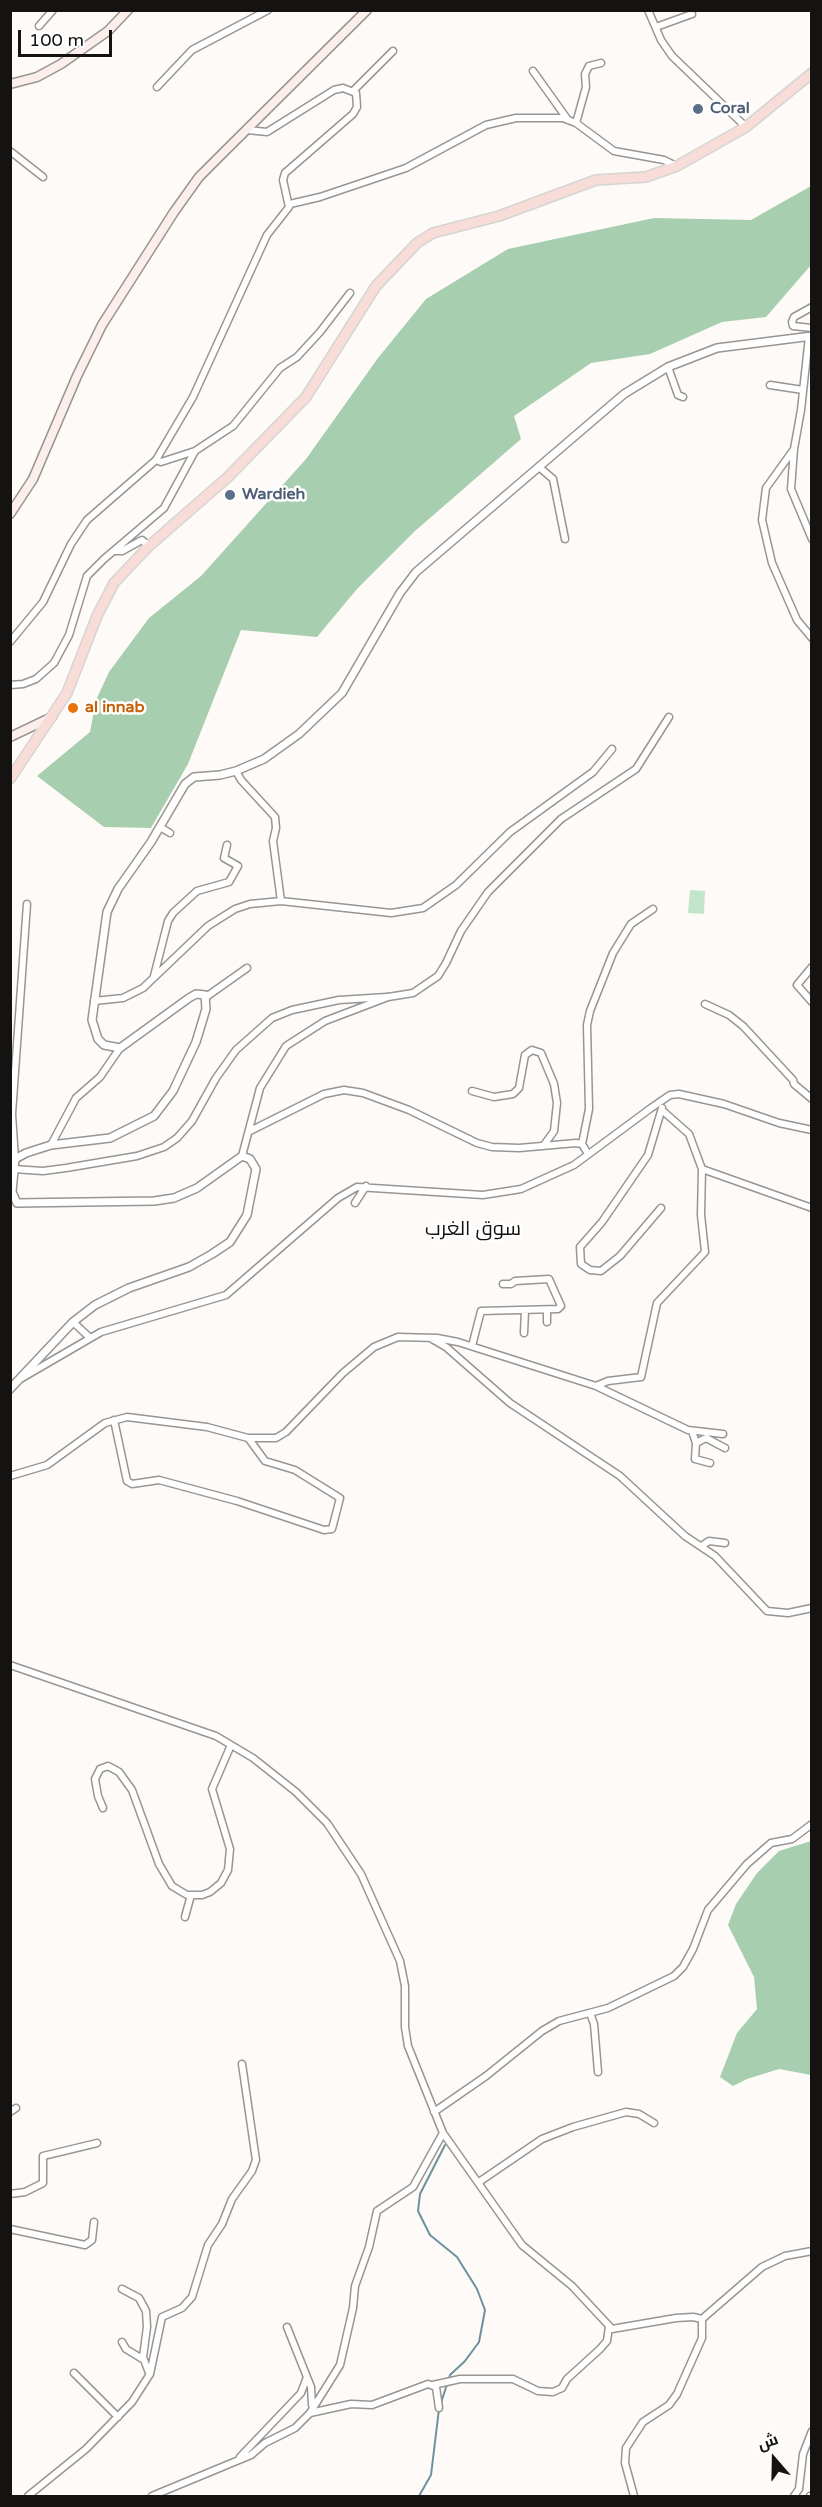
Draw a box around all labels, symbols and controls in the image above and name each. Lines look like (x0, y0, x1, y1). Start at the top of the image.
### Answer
scale bar (21, 18, 116, 56)
text: 100 m (29, 29, 84, 51)
place label: Coral (710, 99, 750, 119)
marker: Coral (691, 102, 705, 116)
place label: Wardieh (242, 485, 305, 505)
marker: Wardieh (223, 488, 237, 502)
place label: al innab (85, 698, 145, 718)
marker: al innab (66, 701, 80, 715)
district label: سوق الغرب (425, 1218, 521, 1242)
north arrow (744, 2429, 804, 2489)
text: ش (755, 2429, 781, 2455)

